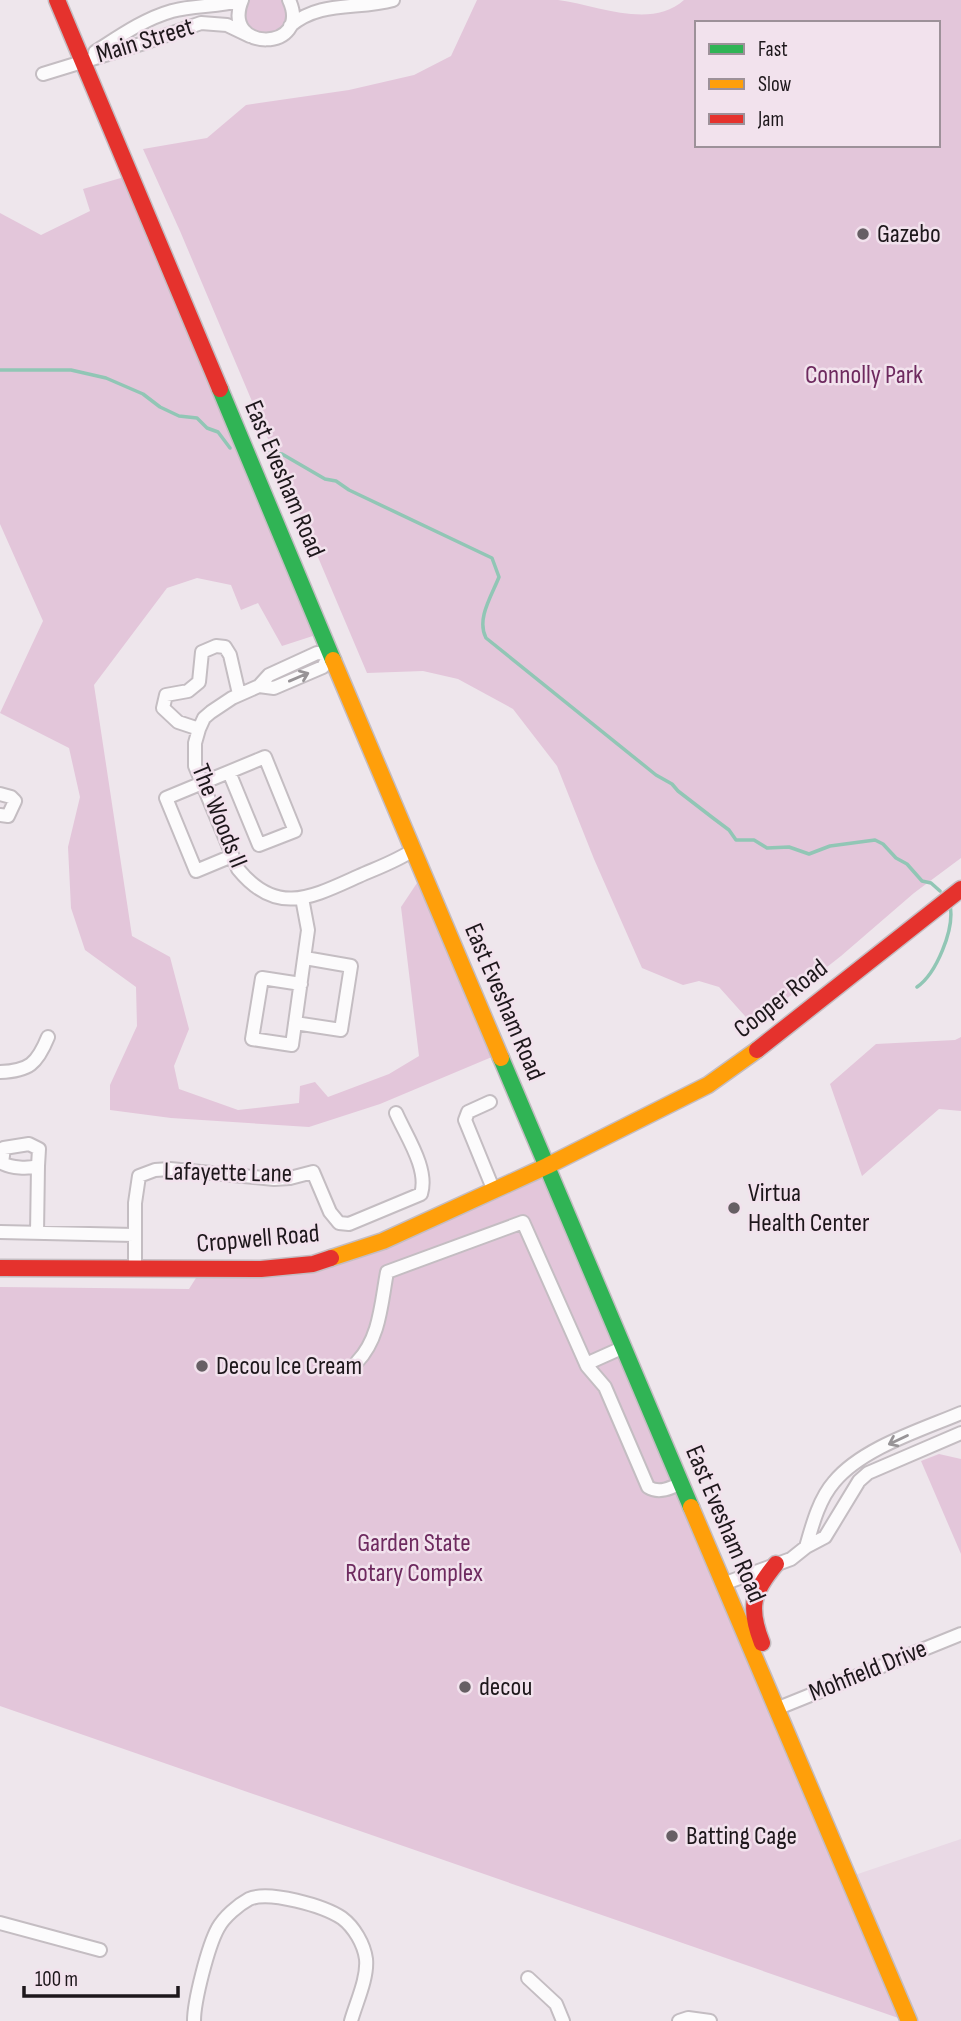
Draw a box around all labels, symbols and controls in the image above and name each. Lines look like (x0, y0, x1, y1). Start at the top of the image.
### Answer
street label: Main Street (92, 11, 198, 71)
legend (695, 21, 940, 147)
text: Fast (758, 37, 788, 62)
text: Slow (758, 72, 792, 97)
text: Jam (757, 107, 784, 132)
place label: Gazebo (877, 219, 941, 250)
marker: Gazebo (855, 226, 871, 242)
park label: Connolly Park (805, 360, 923, 391)
street label: East Evesham Road (237, 396, 331, 562)
one-way arrow (287, 670, 309, 683)
street label: The Woods II (184, 760, 254, 872)
street label: East Evesham Road (457, 919, 551, 1085)
street label: Cooper Road (728, 953, 834, 1045)
street label: Lafayette Lane (164, 1156, 292, 1190)
place label: Virtua Health Center (748, 1178, 870, 1239)
marker: Virtua Health Center (726, 1200, 742, 1216)
street label: Cropwell Road (195, 1218, 321, 1260)
place label: Decou Ice Cream (216, 1351, 362, 1382)
marker: Decou Ice Cream (194, 1358, 210, 1374)
one-way arrow (888, 1434, 909, 1448)
street label: East Evesham Road (678, 1441, 772, 1607)
park label: Garden State Rotary Complex (345, 1528, 483, 1589)
street label: Mohfield Drive (805, 1633, 931, 1709)
place label: decou (479, 1672, 532, 1703)
marker: decou (457, 1679, 473, 1695)
place label: Batting Cage (686, 1821, 797, 1852)
marker: Batting Cage (664, 1828, 680, 1844)
scale bar (24, 1954, 178, 1998)
text: 100 m (35, 1967, 78, 1992)

